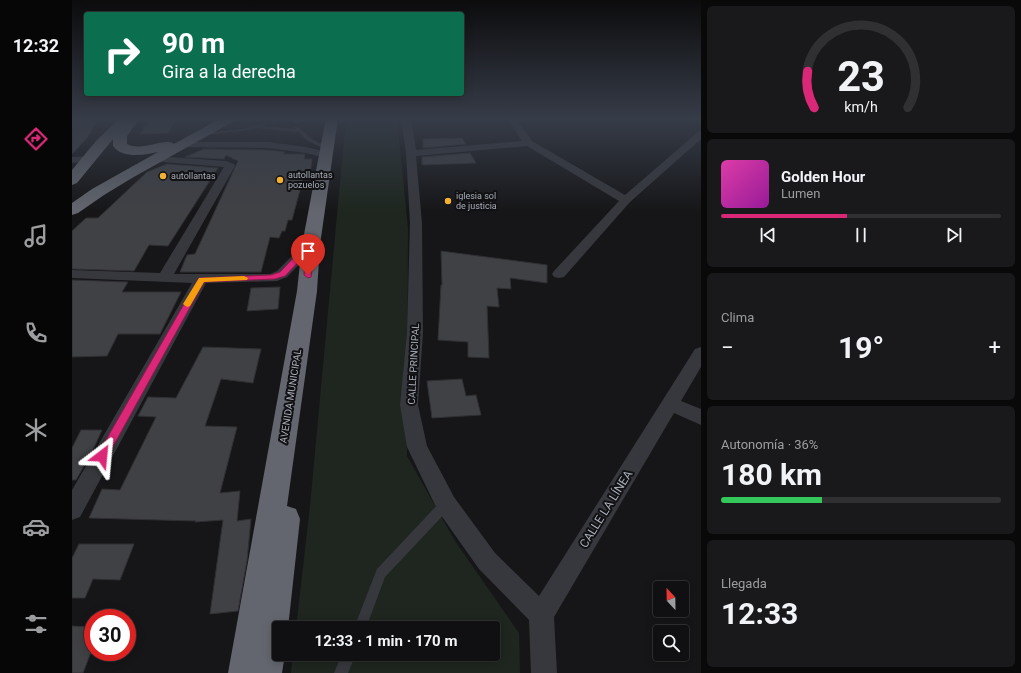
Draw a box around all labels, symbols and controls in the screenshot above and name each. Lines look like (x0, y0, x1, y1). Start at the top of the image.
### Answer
text: 90 m (162, 27, 225, 60)
icon: right (96, 28, 148, 80)
text: 12:32 (13, 35, 59, 56)
text: 23 (837, 52, 885, 101)
text: Gira a la derecha (162, 61, 296, 82)
text: km/h (844, 98, 878, 114)
icon: directions (22, 125, 50, 153)
text: Golden Hour (781, 168, 865, 186)
place label: autollantas pozuelos (288, 170, 333, 190)
marker: autollantas (158, 171, 168, 181)
place label: autollantas (171, 171, 216, 181)
marker: autollantas pozuelos (275, 175, 285, 185)
text: Lumen (781, 186, 820, 201)
place label: iglesia sol de justicia (456, 191, 497, 211)
marker: iglesia sol de justicia (443, 196, 453, 206)
icon: music (22, 222, 50, 250)
icon: previous (757, 224, 779, 246)
icon: pause (850, 224, 872, 246)
icon: next (943, 224, 965, 246)
pin (291, 234, 325, 275)
icon: arrive (297, 240, 319, 262)
text: Clima (721, 310, 754, 325)
icon: phone (22, 319, 50, 347)
street label: CALLE PRINCIPAL (406, 323, 421, 405)
text: 19° (838, 330, 884, 365)
text: − (721, 335, 734, 360)
text: + (989, 335, 1001, 360)
street label: AVENIDA MUNICIPAL (278, 348, 303, 444)
icon: climate (22, 416, 50, 444)
position arrow (81, 435, 123, 477)
text: Autonomía · 36% (721, 437, 818, 452)
text: 180 km (721, 457, 822, 492)
street label: CALLE LA LÍNEA (576, 467, 636, 550)
icon: car (22, 513, 50, 541)
text: Llegada (721, 576, 767, 591)
north arrow (653, 581, 689, 617)
map controls (653, 581, 689, 661)
text: 12:33 (721, 596, 798, 631)
speed limit sign: 30 (84, 609, 136, 661)
icon: filters (22, 610, 50, 638)
button: search (653, 625, 689, 661)
text: 12:33 · 1 min · 170 m (315, 632, 457, 650)

